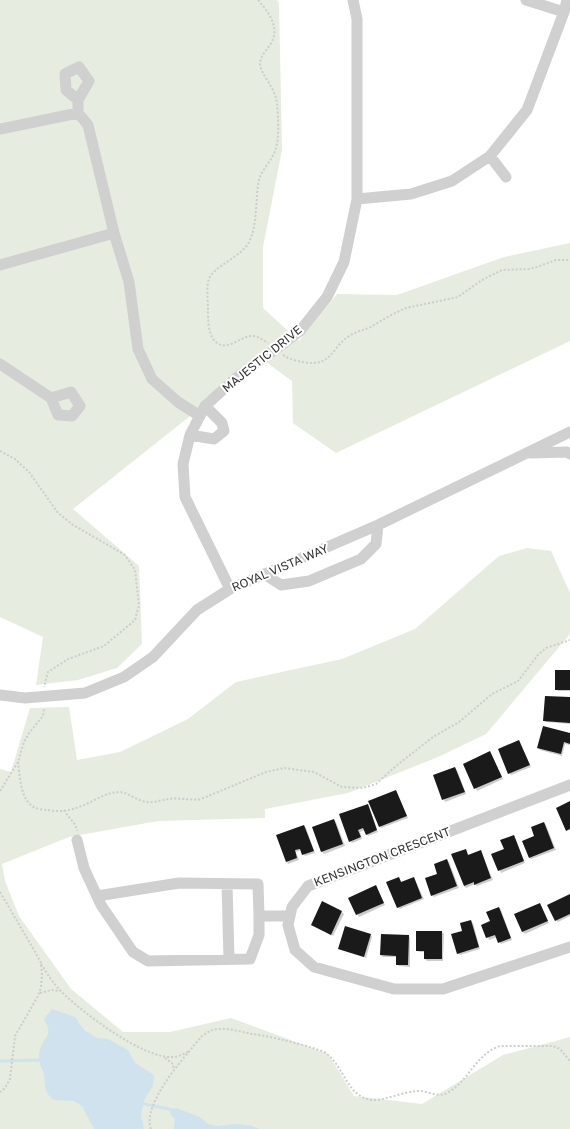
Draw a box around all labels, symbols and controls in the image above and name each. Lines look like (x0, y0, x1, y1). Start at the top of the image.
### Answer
street label: MAJESTIC DRIVE (219, 322, 305, 395)
street label: ROYAL VISTA WAY (229, 540, 331, 595)
street label: KENSINGTON CRESCENT (311, 823, 453, 890)

